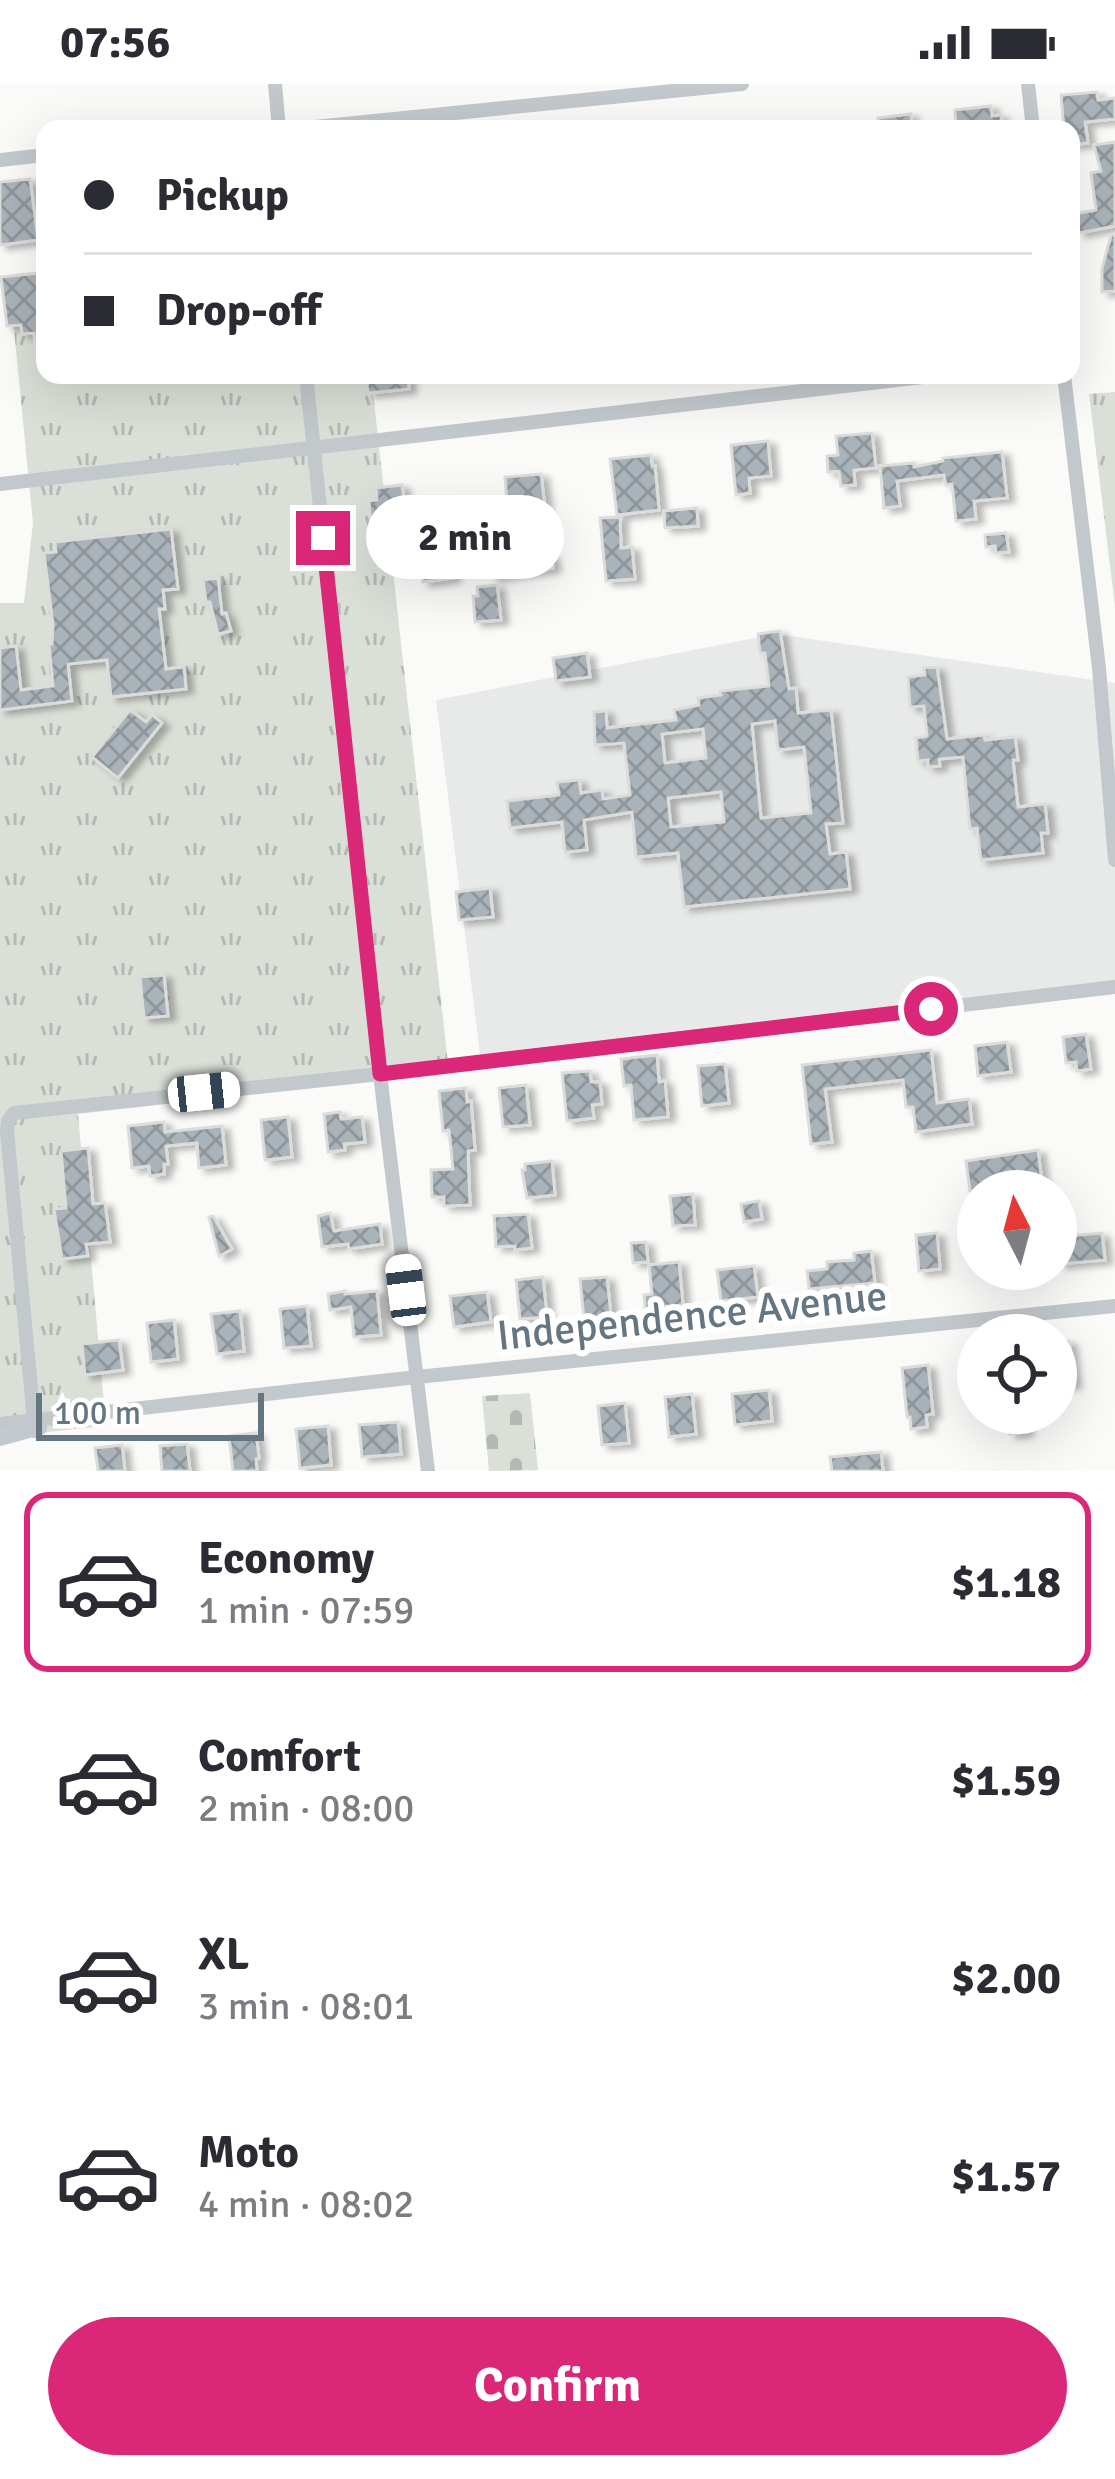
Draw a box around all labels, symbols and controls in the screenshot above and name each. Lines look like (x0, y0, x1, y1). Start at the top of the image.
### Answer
text: 07:56 (60, 15, 170, 70)
text: Pickup (156, 168, 289, 223)
text: Drop-off (156, 283, 321, 338)
callout: 2 min (365, 496, 563, 580)
route end (296, 511, 350, 565)
text: 2 min (418, 513, 512, 561)
route start (904, 982, 958, 1036)
car (166, 1070, 242, 1114)
north arrow (957, 1170, 1077, 1290)
map controls (957, 1170, 1077, 1434)
car (384, 1252, 428, 1328)
street label: Independence Avenue (494, 1270, 890, 1362)
button: locate (957, 1314, 1077, 1434)
scale bar (36, 1387, 264, 1440)
text: 100 m (54, 1393, 141, 1434)
icon: car (54, 1528, 162, 1636)
text: Economy (198, 1531, 374, 1586)
text: $1.18 (951, 1555, 1061, 1610)
text: 1 min · 07:59 (198, 1586, 414, 1634)
icon: car (54, 1726, 162, 1834)
text: Comfort (198, 1729, 361, 1784)
text: $1.59 (951, 1753, 1061, 1808)
text: 2 min · 08:00 (198, 1784, 414, 1832)
icon: car (54, 1924, 162, 2032)
text: XL (198, 1927, 249, 1982)
text: $2.00 (951, 1951, 1061, 2006)
text: 3 min · 08:01 (198, 1982, 414, 2030)
icon: car (54, 2122, 162, 2230)
text: Moto (198, 2125, 299, 2180)
text: $1.57 (951, 2149, 1061, 2204)
text: 4 min · 08:02 (198, 2180, 414, 2228)
button: Confirm (48, 2317, 1067, 2455)

